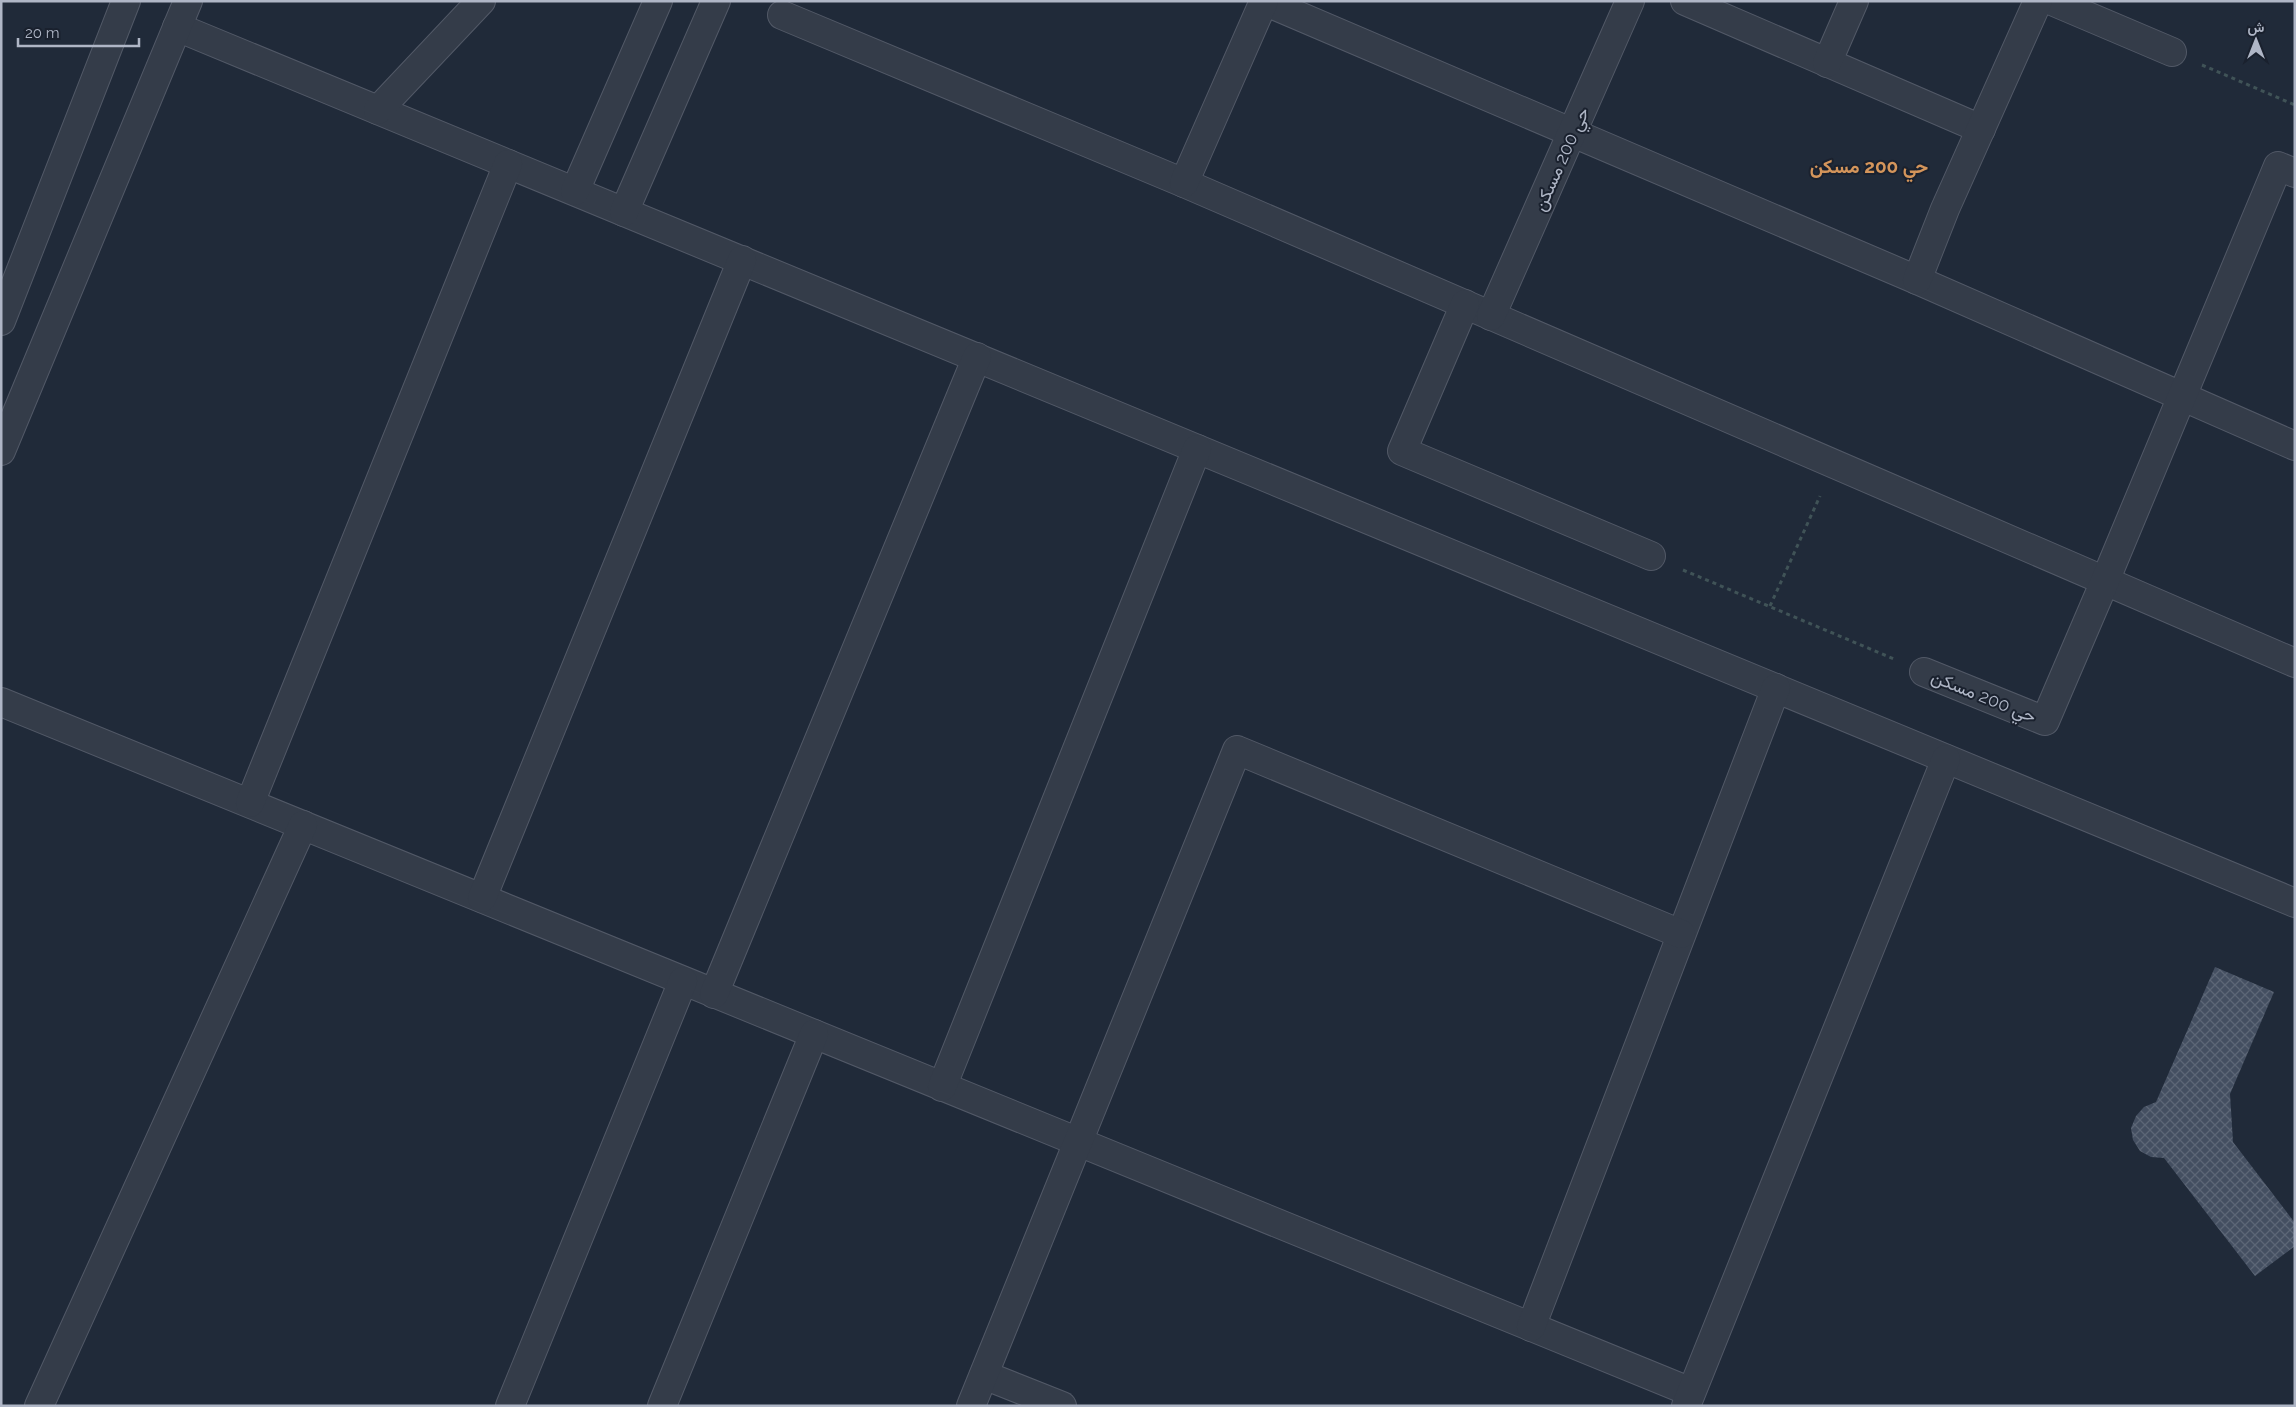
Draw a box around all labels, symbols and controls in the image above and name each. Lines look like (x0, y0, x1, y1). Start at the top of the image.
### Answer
scale bar (18, 15, 139, 47)
north arrow (2231, 15, 2281, 65)
text: ش (2248, 19, 2265, 36)
text: 20 m (25, 24, 60, 42)
street label: حي 200 مسكن (1529, 104, 1598, 216)
district label: حي 200 مسكن (1810, 155, 1928, 183)
street label: حي 200 مسكن (1927, 665, 2040, 731)

